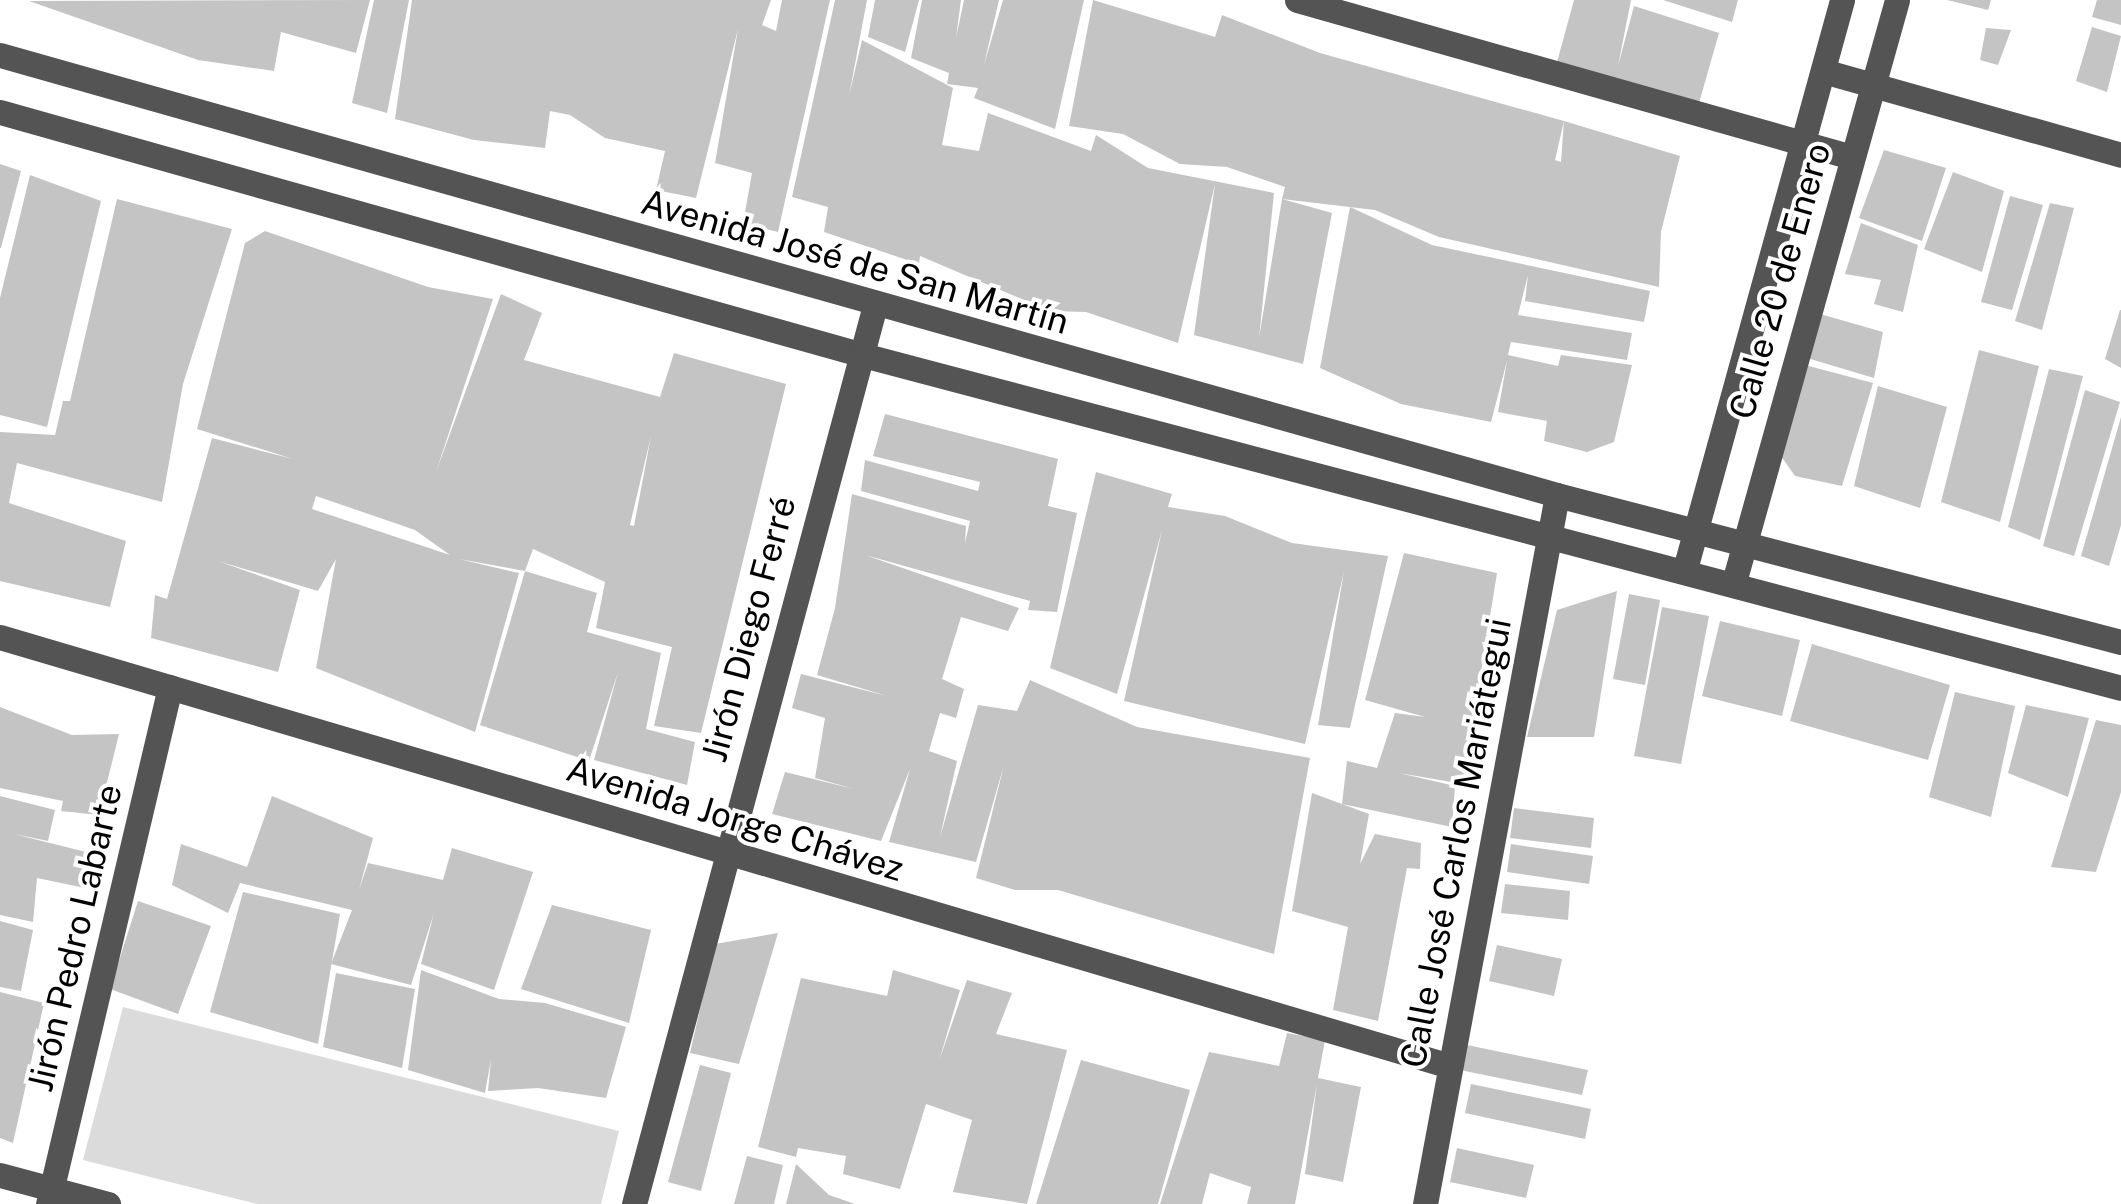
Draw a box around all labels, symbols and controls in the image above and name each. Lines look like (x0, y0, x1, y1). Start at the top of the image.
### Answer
street label: Calle 20 de Enero (1720, 138, 1840, 424)
street label: Avenida José de San Martín (636, 181, 1074, 343)
street label: Jirón Diego Ferré (693, 491, 805, 767)
street label: Calle José Carlos Mariátegui (1392, 614, 1520, 1072)
street label: Avenida Jorge Chávez (561, 748, 909, 890)
street label: Jirón Pedro Labarte (19, 780, 131, 1096)

